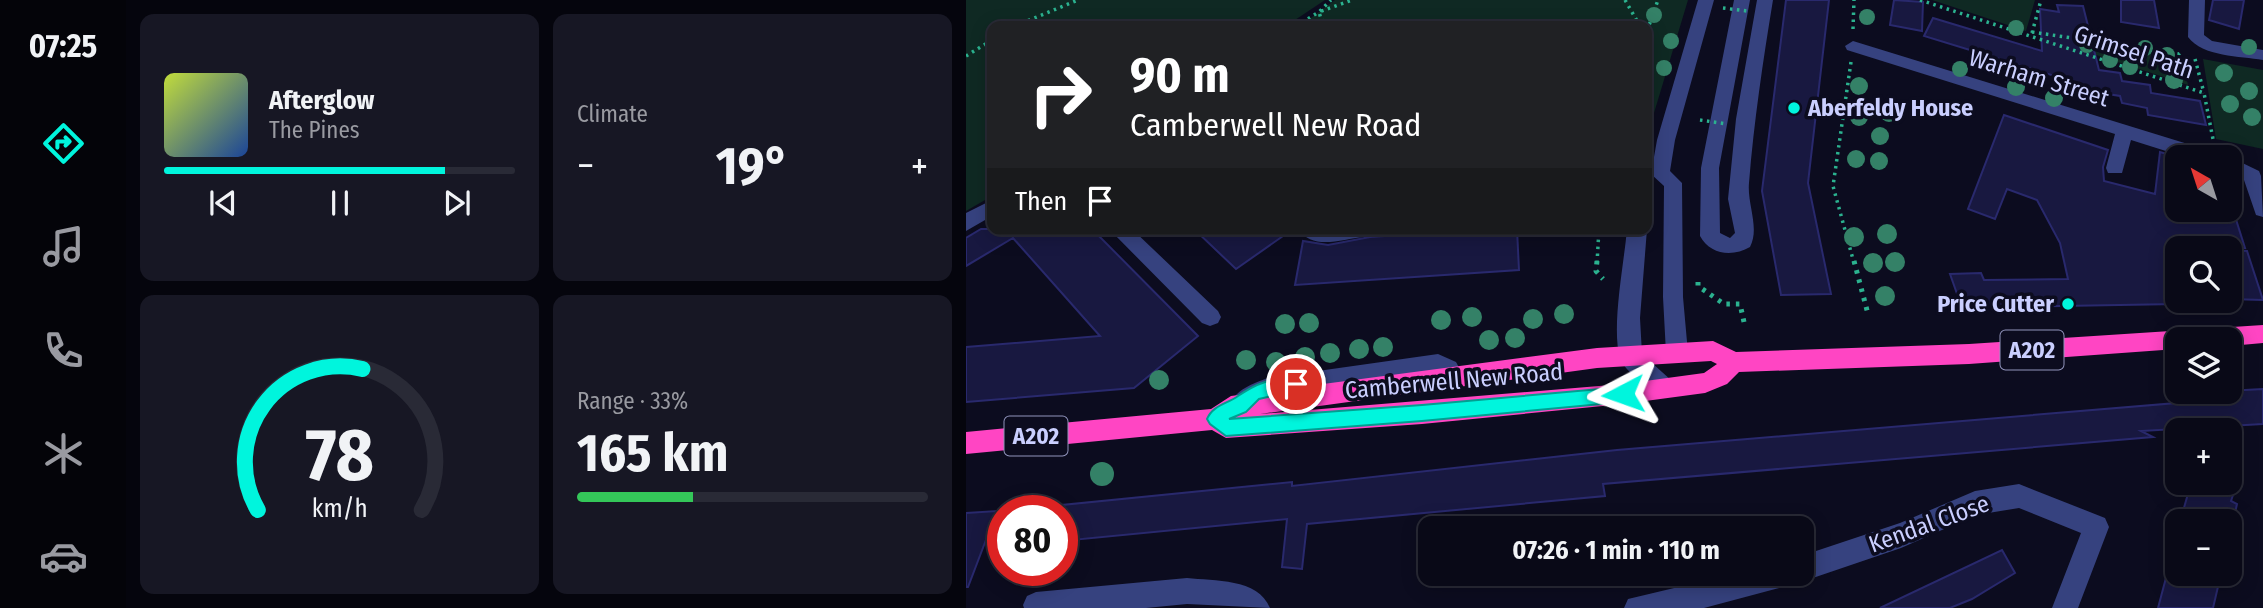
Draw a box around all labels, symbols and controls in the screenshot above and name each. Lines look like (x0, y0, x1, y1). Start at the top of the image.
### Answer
street label: Grimsel Path (2071, 19, 2197, 85)
text: 07:25 (29, 27, 97, 65)
street label: Warham Street (1966, 43, 2113, 113)
text: 90 m (1130, 46, 1230, 105)
icon: right (1015, 49, 1106, 140)
text: Afterglow (269, 85, 374, 116)
place label: Aberfeldy House (1807, 94, 1973, 122)
text: Climate (577, 100, 648, 128)
marker: Aberfeldy House (1786, 100, 1802, 116)
text: Camberwell New Road (1130, 106, 1421, 144)
text: The Pines (269, 116, 360, 144)
icon: directions (39, 119, 88, 168)
text: 19° (716, 135, 789, 198)
text: − (577, 143, 594, 189)
text: + (911, 143, 928, 189)
north arrow (2165, 145, 2242, 222)
map controls (2165, 145, 2242, 586)
icon: arrive (1081, 182, 1119, 220)
icon: previous (204, 184, 242, 222)
icon: pause (321, 184, 359, 222)
icon: next (438, 184, 476, 222)
text: Then (1015, 186, 1067, 217)
icon: music (39, 222, 88, 271)
button: search (2165, 236, 2242, 313)
place label: Price Cutter (1937, 290, 2054, 318)
marker: Price Cutter (2060, 296, 2076, 312)
icon: phone (39, 326, 88, 375)
button: layers (2165, 327, 2242, 404)
road number: A202 (2000, 330, 2064, 370)
pin (1266, 354, 1326, 414)
position arrow (1586, 357, 1660, 431)
street label: Camberwell New Road (1344, 358, 1564, 404)
icon: arrive (1277, 365, 1315, 403)
text: Range · 33% (577, 387, 688, 415)
text: 78 (305, 413, 374, 500)
road number: A202 (1004, 416, 1068, 456)
button: + (2165, 418, 2242, 495)
text: 165 km (577, 422, 728, 485)
icon: climate (39, 429, 88, 478)
street label: Kendal Close (1865, 489, 1993, 559)
text: km/h (312, 494, 367, 524)
speed limit sign: 80 (987, 495, 1078, 586)
button: − (2165, 509, 2242, 586)
icon: car (39, 532, 88, 581)
text: 07:26 · 1 min · 110 m (1512, 535, 1720, 566)

